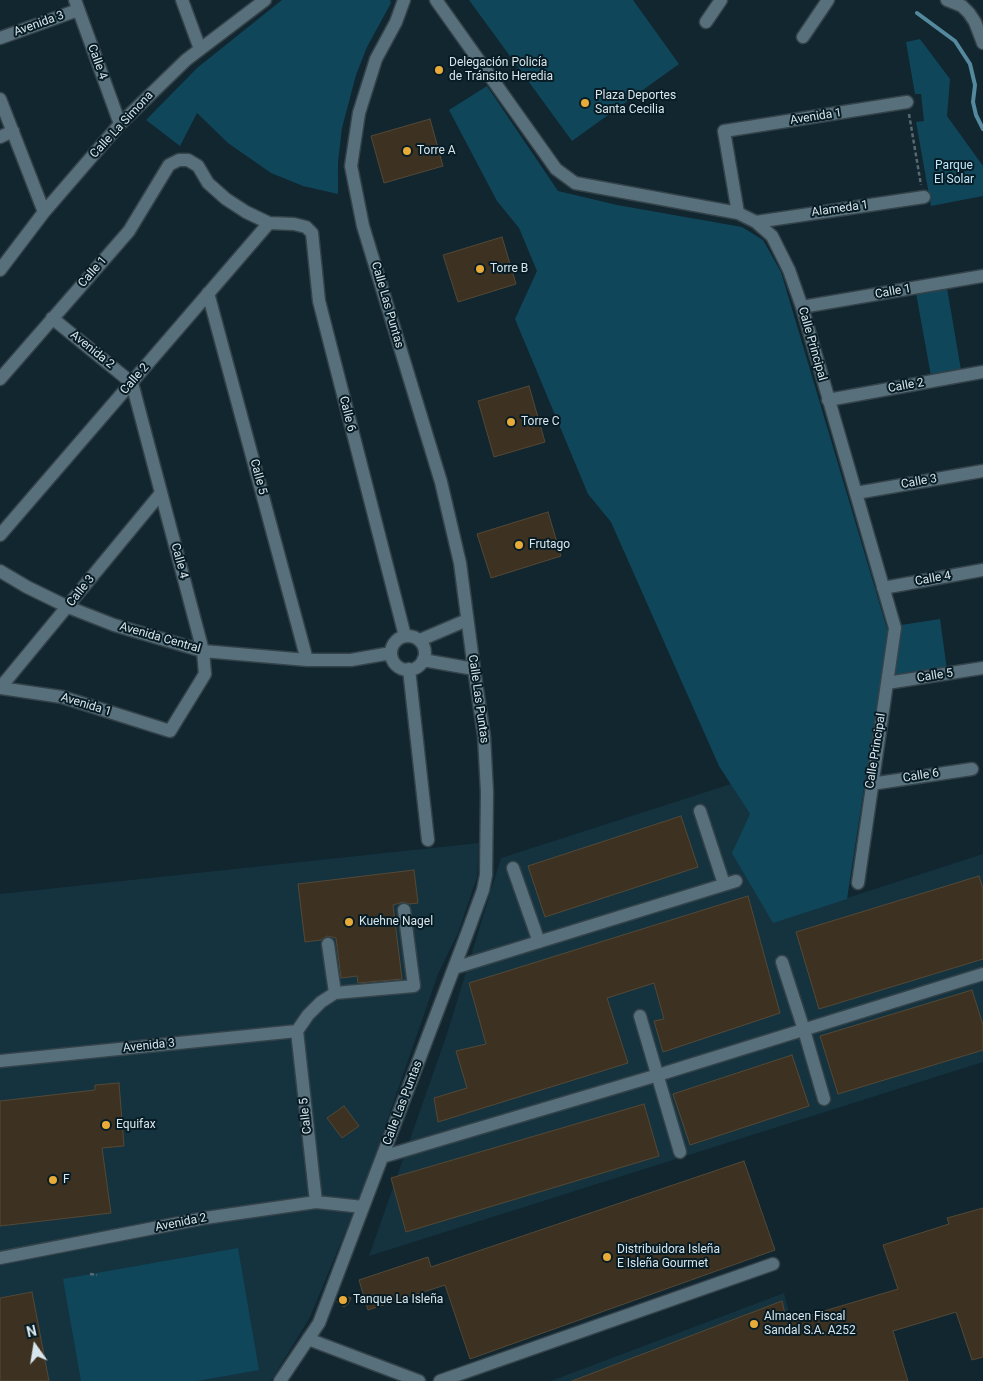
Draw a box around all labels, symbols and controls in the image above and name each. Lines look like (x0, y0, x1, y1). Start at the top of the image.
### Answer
street label: Avenida 3 (12, 8, 66, 40)
street label: Calle 4 (84, 43, 110, 81)
place label: Delegación Policía de Tránsito Heredia (449, 56, 553, 84)
marker: Delegación Policía de Tránsito Heredia (433, 64, 445, 76)
street label: Calle La Simona (87, 89, 157, 161)
place label: Plaza Deportes Santa Cecilia (595, 89, 676, 117)
marker: Plaza Deportes Santa Cecilia (579, 97, 591, 109)
street label: Avenida 1 (789, 106, 843, 128)
place label: Torre A (417, 144, 456, 158)
marker: Torre A (401, 145, 413, 157)
park label: Parque El Solar (934, 159, 974, 187)
street label: Alameda 1 (811, 198, 869, 220)
street label: Calle 1 (76, 254, 110, 290)
street label: Calle Las Puntas (368, 260, 406, 350)
place label: Torre B (490, 262, 528, 276)
marker: Torre B (474, 263, 486, 275)
street label: Calle 1 (874, 282, 912, 302)
street label: Calle Principal (795, 305, 829, 383)
street label: Avenida 2 (67, 328, 117, 372)
street label: Calle 2 (118, 361, 152, 397)
street label: Calle 2 (887, 376, 925, 396)
street label: Calle 6 (336, 395, 358, 433)
place label: Torre C (521, 415, 560, 429)
marker: Torre C (505, 416, 517, 428)
street label: Calle 5 (246, 458, 270, 496)
street label: Calle 3 (900, 472, 938, 492)
place label: Frutago (529, 538, 570, 552)
marker: Frutago (513, 539, 525, 551)
street label: Calle 4 (167, 542, 191, 580)
street label: Calle 4 (914, 569, 952, 589)
street label: Calle 3 (64, 572, 98, 610)
street label: Avenida Central (118, 620, 202, 656)
street label: Calle Las Puntas (465, 654, 491, 744)
street label: Calle 5 (916, 666, 954, 686)
street label: Avenida 1 (59, 690, 113, 720)
street label: Calle Principal (863, 712, 889, 790)
street label: Calle 6 (902, 766, 940, 786)
place label: Kuehne Nagel (359, 915, 433, 929)
marker: Kuehne Nagel (343, 916, 355, 928)
street label: Avenida 3 (122, 1036, 176, 1056)
street label: Calle Las Puntas (380, 1059, 426, 1147)
street label: Calle 5 (297, 1097, 315, 1135)
place label: Equifax (116, 1118, 156, 1132)
marker: Equifax (100, 1119, 112, 1131)
place label: F (63, 1173, 70, 1187)
marker: F (47, 1174, 59, 1186)
street label: Avenida 2 (154, 1211, 208, 1235)
place label: Distribuidora Isleña E Isleña Gourmet (617, 1243, 720, 1271)
marker: Distribuidora Isleña E Isleña Gourmet (601, 1251, 613, 1263)
place label: Tanque La Isleña (353, 1293, 443, 1307)
marker: Tanque La Isleña (337, 1294, 349, 1306)
place label: Almacen Fiscal Sandal S.A. A252 (764, 1310, 856, 1338)
marker: Almacen Fiscal Sandal S.A. A252 (748, 1318, 760, 1330)
north arrow (10, 1321, 60, 1371)
text: N (25, 1322, 38, 1340)

